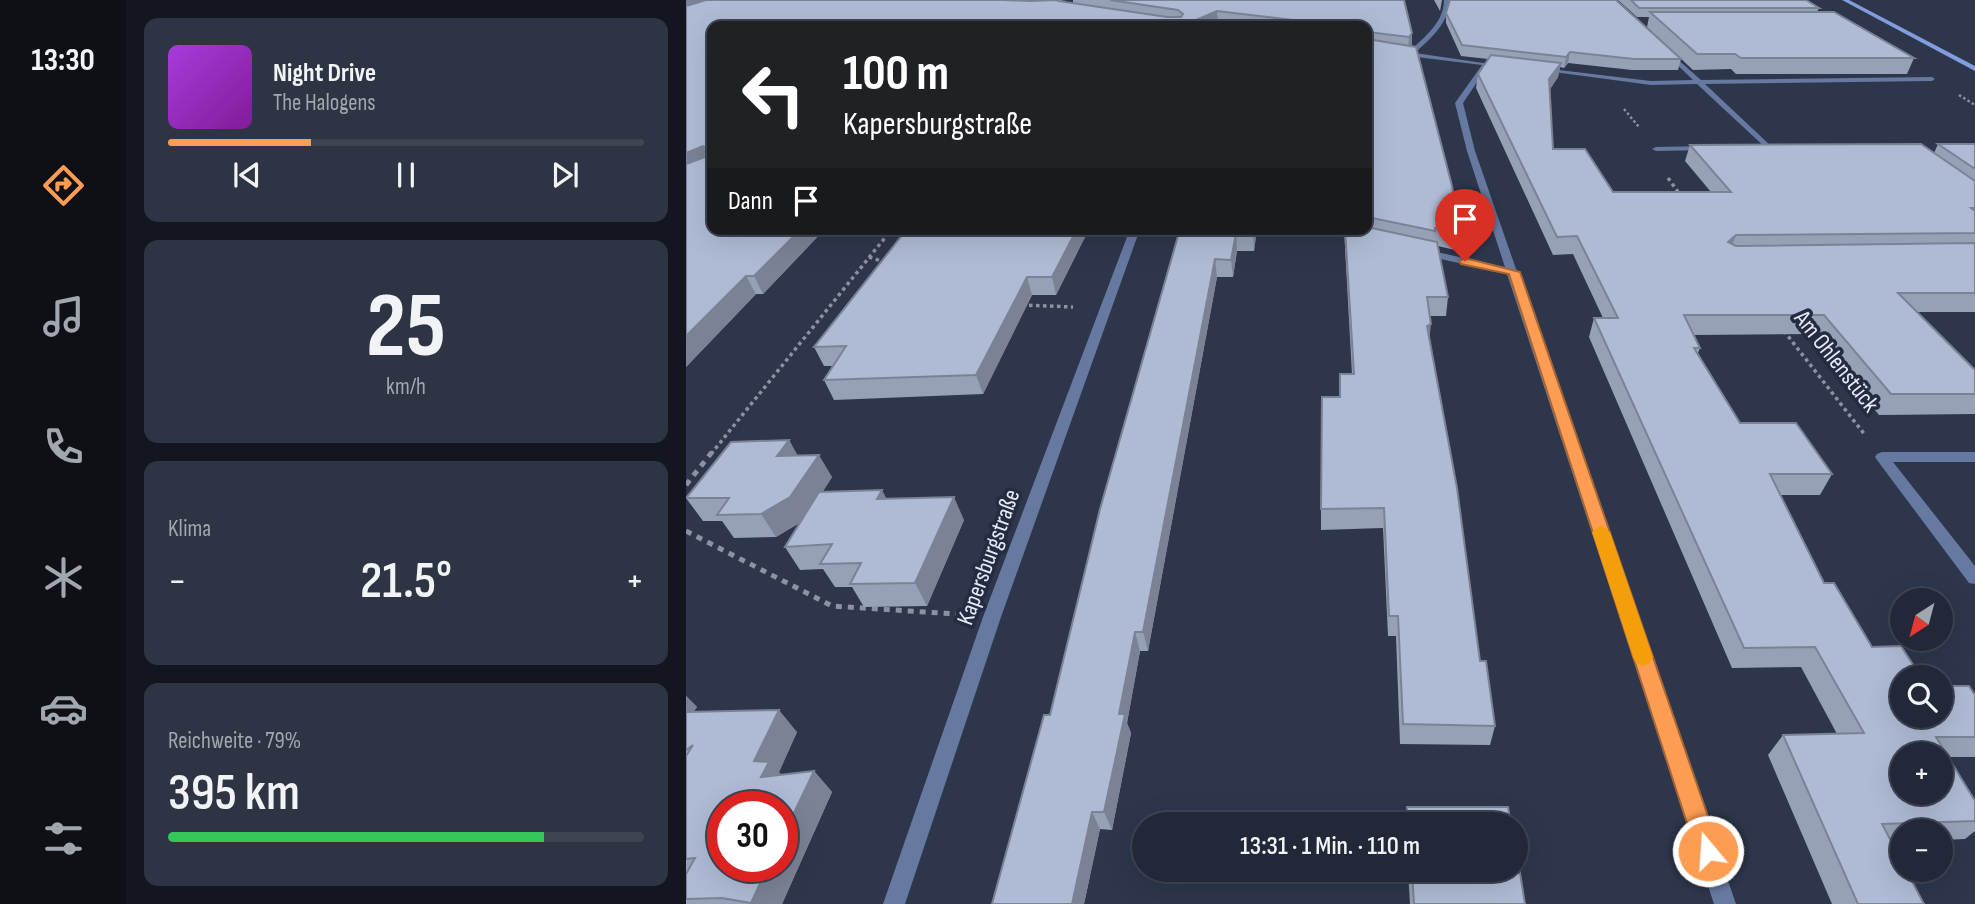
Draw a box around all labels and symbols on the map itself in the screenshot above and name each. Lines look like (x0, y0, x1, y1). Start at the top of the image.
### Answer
pin (1435, 189, 1495, 261)
street label: Am Ohlenstück (1787, 304, 1885, 418)
street label: Kapersburgstraße (951, 486, 1026, 629)
north arrow (1890, 588, 1953, 651)
speed limit sign: 30 (707, 791, 798, 882)
position arrow (1671, 814, 1745, 888)

